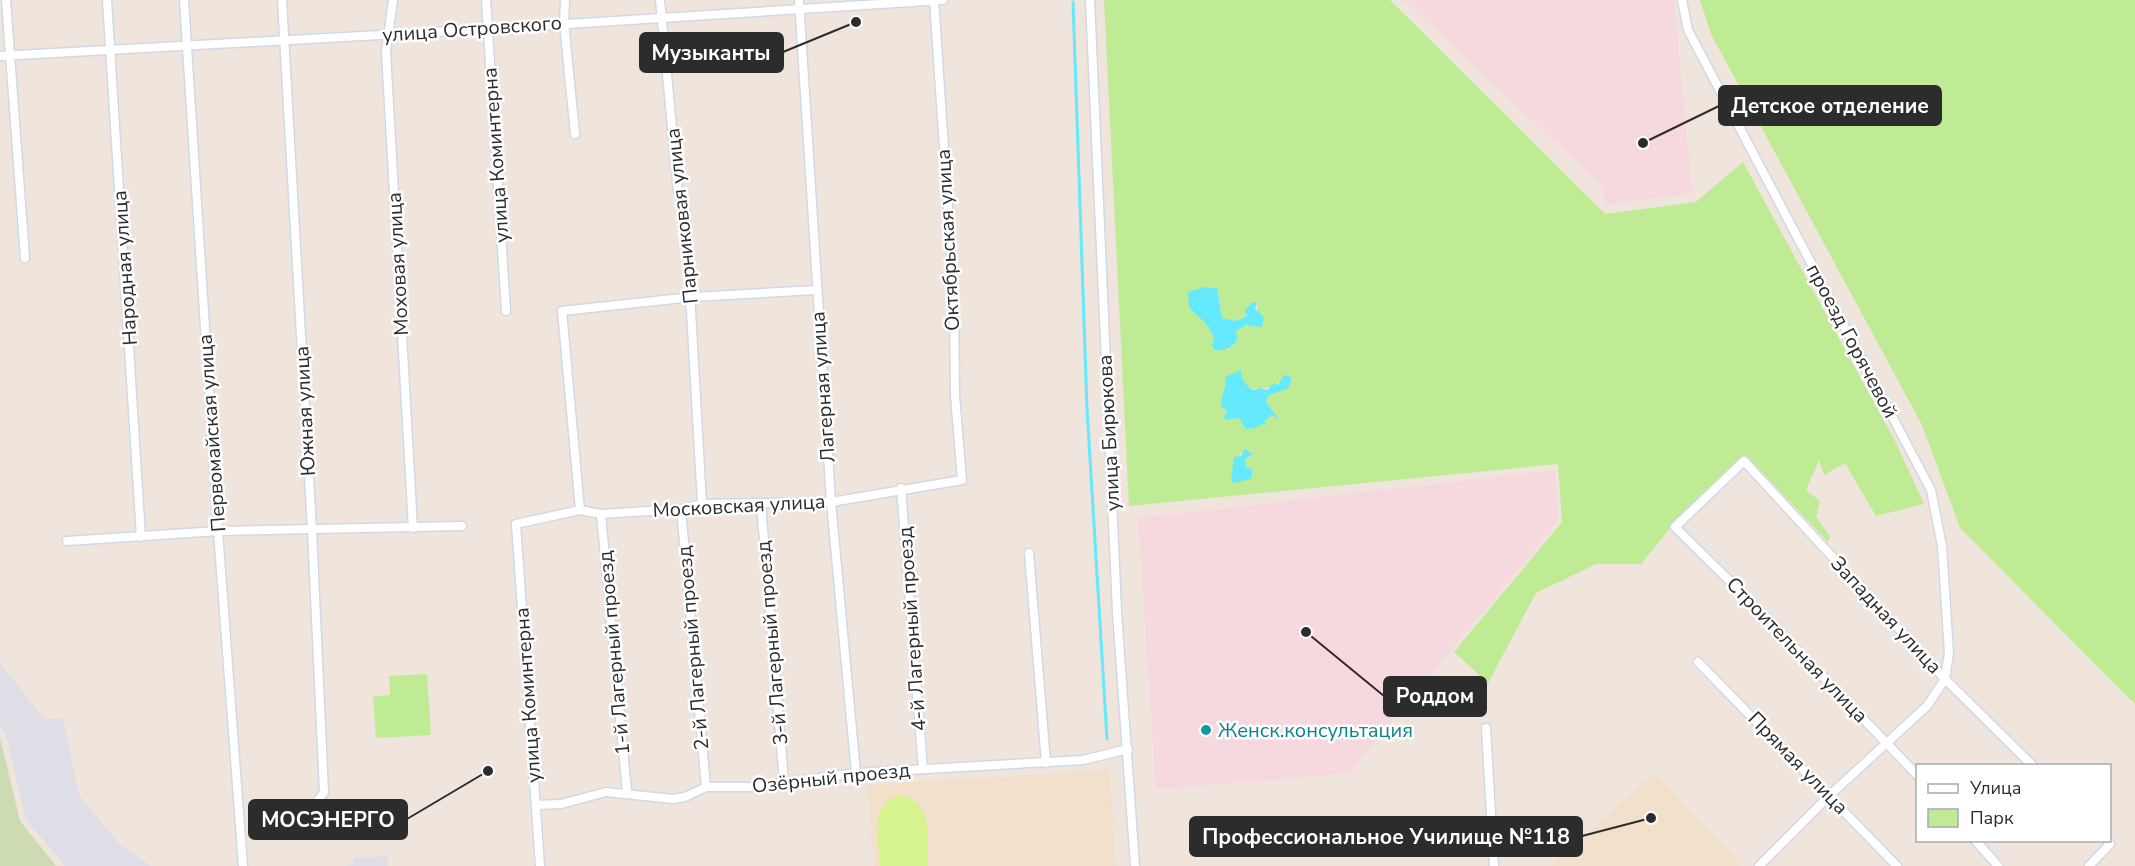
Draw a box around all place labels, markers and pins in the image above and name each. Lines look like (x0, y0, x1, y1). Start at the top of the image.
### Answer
callout: Музыканты (640, 33, 783, 72)
callout: Детское отделение (1719, 86, 1941, 125)
callout: Роддом (1384, 677, 1486, 716)
place label: Женск.консультация (1218, 717, 1413, 744)
marker: Женск.консультация (1199, 723, 1213, 737)
callout: МОСЭНЕРГО (249, 800, 407, 839)
callout: Профессиональное Училище №118 (1190, 817, 1582, 856)

